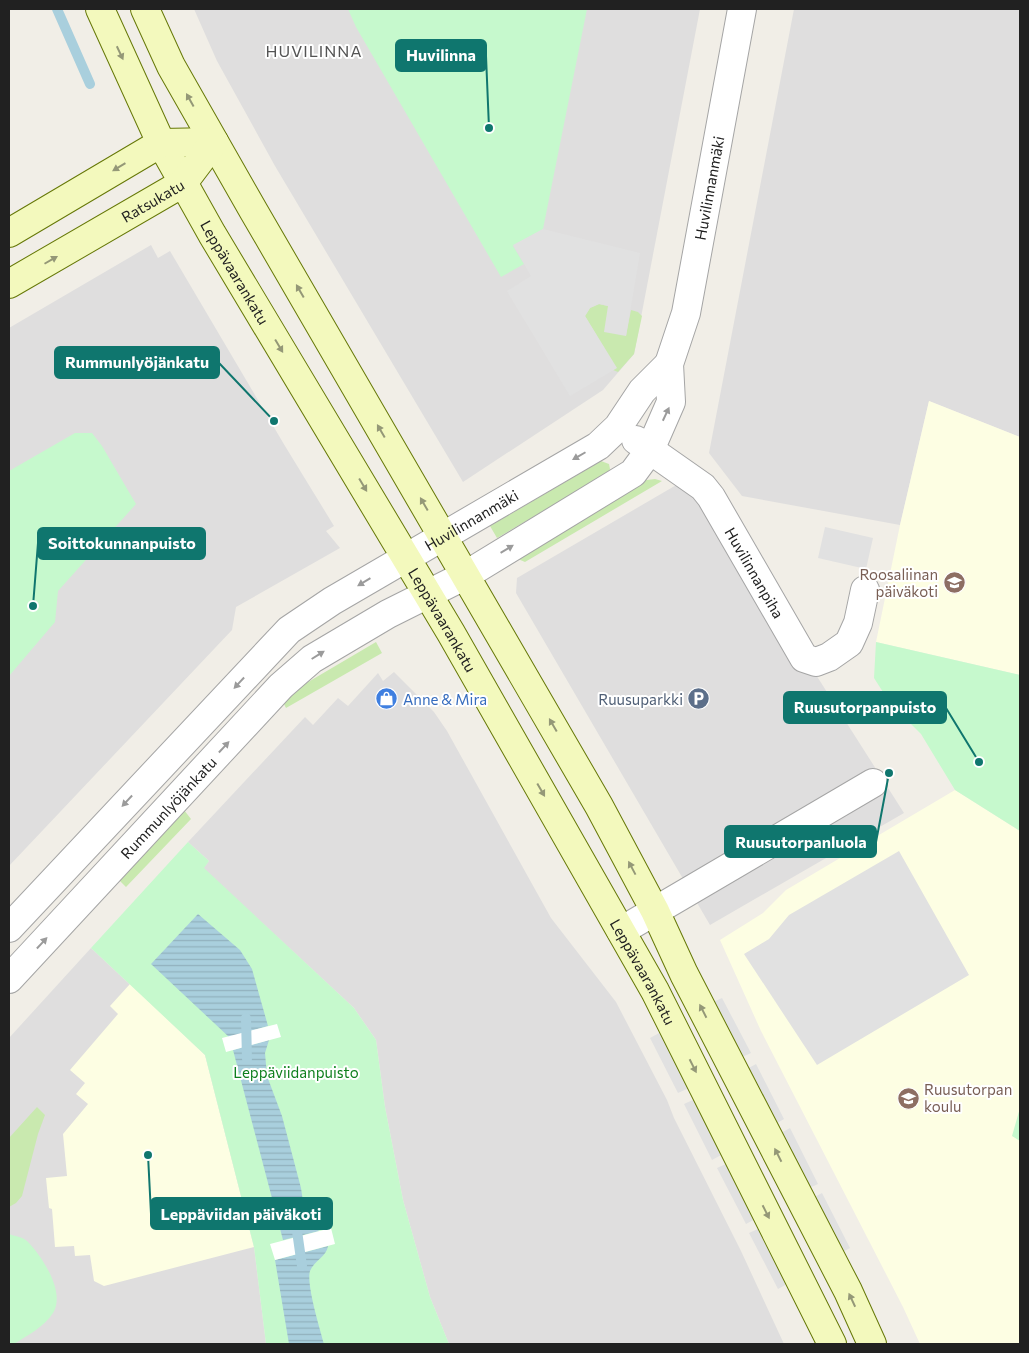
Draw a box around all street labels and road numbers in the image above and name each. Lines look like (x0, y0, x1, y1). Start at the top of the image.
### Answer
street label: Huvilinnanmäki (691, 135, 727, 242)
street label: Ratsukatu (118, 175, 187, 226)
street label: Leppävaarankatu (197, 217, 273, 327)
street label: Huvilinnanmäki (421, 486, 521, 554)
street label: Huvilinnanpiha (721, 524, 788, 621)
street label: Leppävaarankatu (405, 564, 480, 675)
street label: Rummunlyöjänkatu (117, 753, 220, 862)
street label: Leppävaarankatu (607, 916, 679, 1027)

